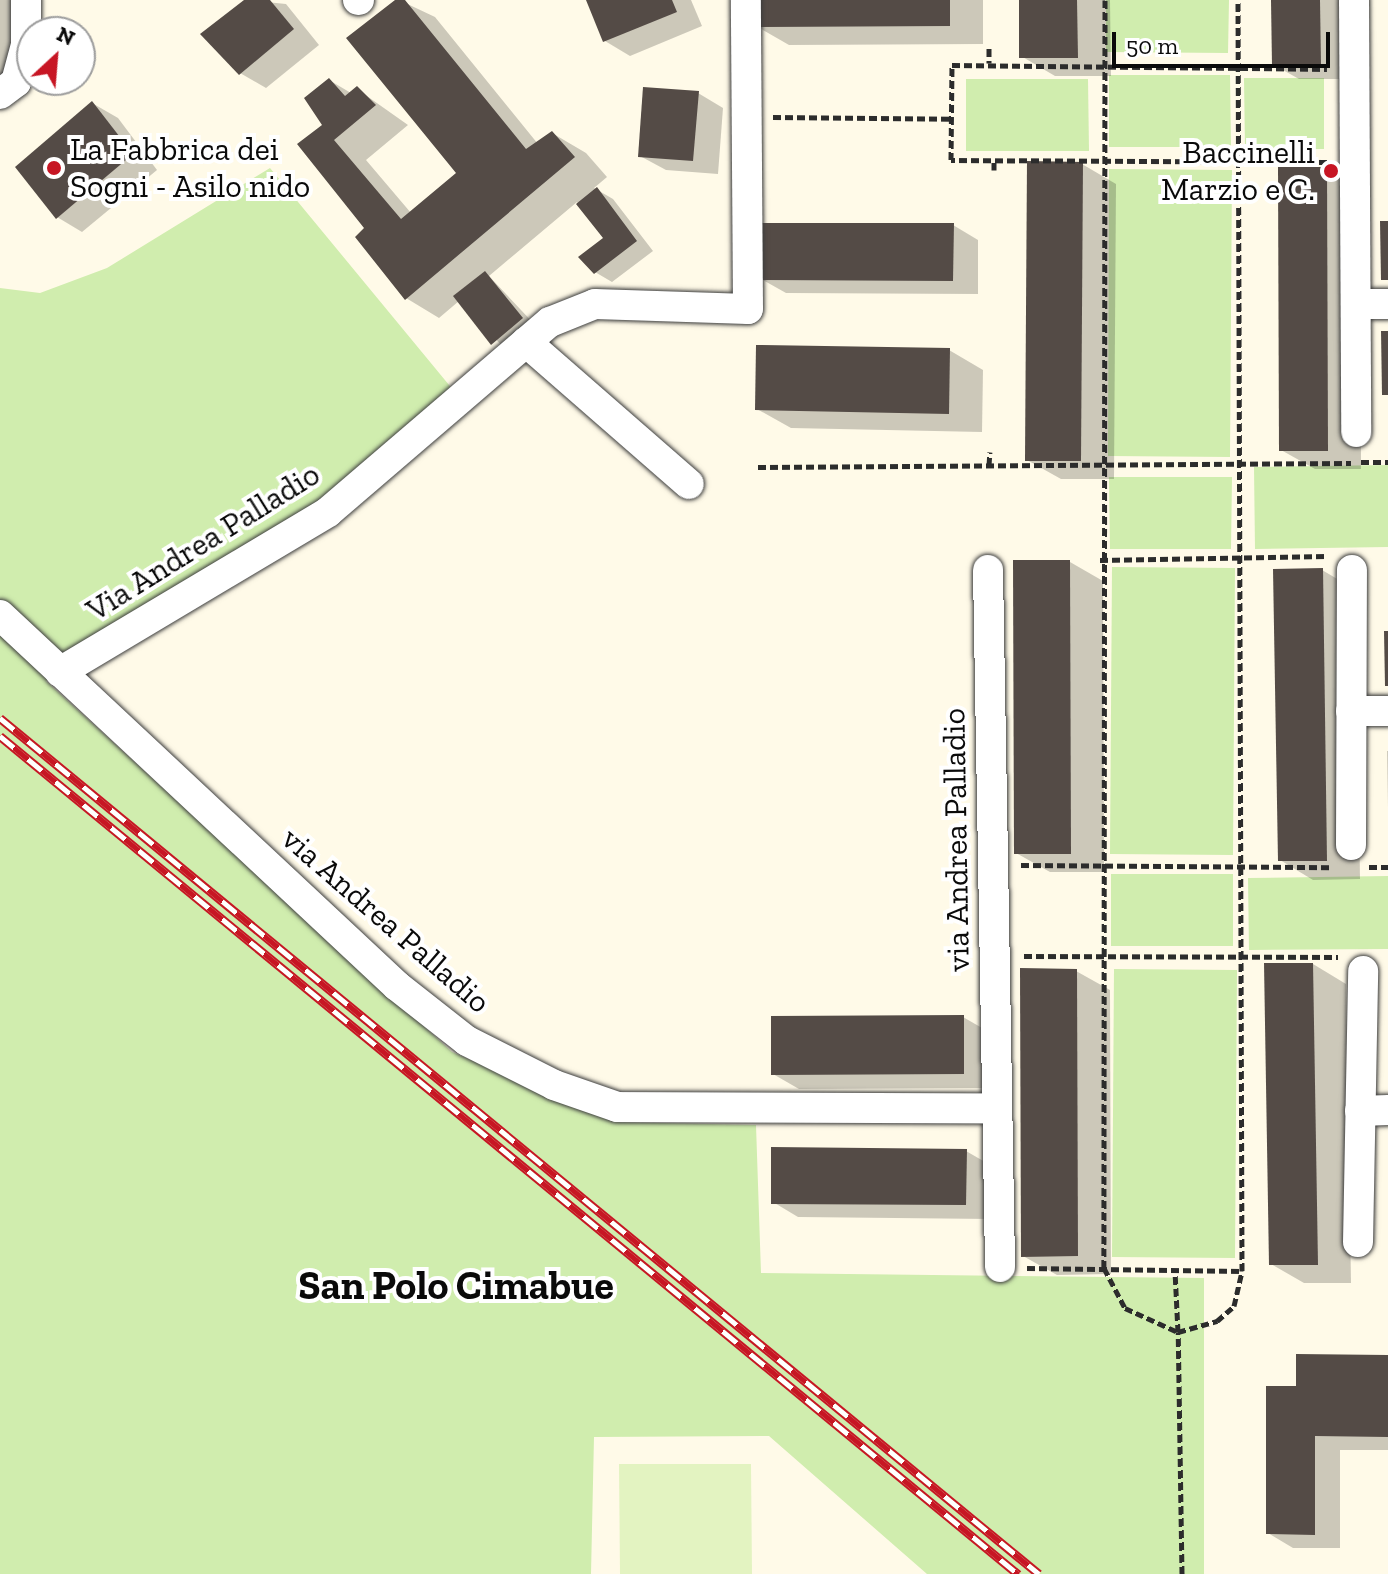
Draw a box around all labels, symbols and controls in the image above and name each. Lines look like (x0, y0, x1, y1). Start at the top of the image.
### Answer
north arrow (16, 16, 96, 96)
scale bar (1116, 16, 1334, 66)
text: N (52, 20, 79, 52)
text: 50 m (1126, 31, 1178, 60)
place label: La Fabbrica dei Sogni - Asilo nido (70, 131, 311, 206)
place label: Baccinelli Marzio e C. (1161, 134, 1315, 209)
marker: La Fabbrica dei Sogni - Asilo nido (45, 159, 63, 177)
marker: Baccinelli Marzio e C. (1322, 162, 1340, 180)
street label: Via Andrea Palladio (79, 455, 327, 629)
street label: via Andrea Palladio (934, 707, 978, 973)
street label: via Andrea Palladio (273, 819, 499, 1021)
district label: San Polo Cimabue (298, 1261, 614, 1309)

